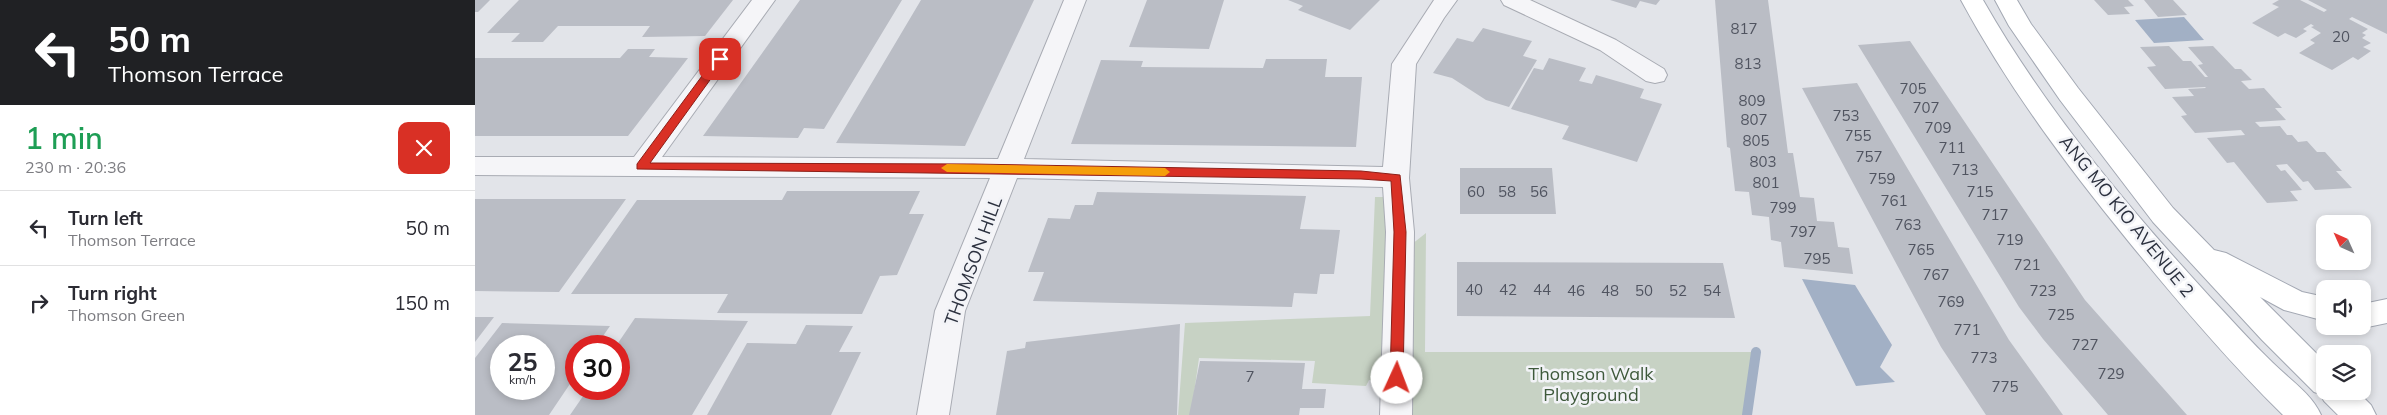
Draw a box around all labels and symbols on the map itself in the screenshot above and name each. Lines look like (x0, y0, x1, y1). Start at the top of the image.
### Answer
house number: 817 (1730, 19, 1758, 38)
house number: 20 (2332, 27, 2350, 46)
pin (699, 38, 741, 80)
house number: 813 (1734, 54, 1762, 73)
house number: 705 (1899, 79, 1927, 98)
house number: 809 (1738, 91, 1766, 110)
house number: 707 (1912, 98, 1940, 117)
house number: 753 (1832, 106, 1860, 125)
house number: 807 (1740, 110, 1768, 129)
house number: 709 (1924, 118, 1952, 137)
house number: 755 (1844, 126, 1872, 145)
house number: 805 (1742, 131, 1770, 150)
street label: ANG MO KIO AVENUE 2 (2055, 131, 2199, 301)
house number: 711 (1938, 138, 1966, 157)
house number: 757 (1855, 147, 1883, 166)
house number: 803 (1749, 152, 1777, 171)
house number: 713 (1951, 160, 1979, 179)
house number: 759 (1868, 169, 1896, 188)
house number: 801 (1752, 173, 1780, 192)
house number: 60 (1467, 182, 1485, 201)
house number: 58 (1498, 182, 1516, 201)
house number: 56 (1530, 182, 1548, 201)
house number: 715 (1966, 182, 1994, 201)
house number: 761 (1880, 191, 1908, 210)
street label: THOMSON HILL (939, 193, 1007, 329)
house number: 799 (1769, 198, 1797, 217)
house number: 717 (1981, 205, 2009, 224)
house number: 763 (1894, 215, 1922, 234)
north arrow (2316, 215, 2371, 270)
house number: 797 (1789, 222, 1817, 241)
house number: 719 (1996, 230, 2024, 249)
house number: 765 (1907, 240, 1935, 259)
house number: 795 (1803, 249, 1831, 268)
house number: 721 (2013, 255, 2041, 274)
house number: 767 (1922, 265, 1950, 284)
house number: 40 (1465, 280, 1483, 299)
house number: 42 (1499, 280, 1517, 299)
house number: 44 (1533, 280, 1551, 299)
house number: 46 (1567, 281, 1585, 300)
house number: 48 (1601, 281, 1619, 300)
house number: 50 (1635, 281, 1653, 300)
house number: 52 (1669, 281, 1687, 300)
house number: 54 (1703, 281, 1721, 300)
house number: 723 (2029, 281, 2057, 300)
house number: 769 (1937, 292, 1965, 311)
house number: 725 (2047, 305, 2075, 324)
house number: 771 (1953, 320, 1981, 339)
speed limit sign: 30 (565, 335, 630, 400)
house number: 727 (2071, 335, 2099, 354)
house number: 773 (1970, 348, 1998, 367)
position arrow (1370, 351, 1422, 403)
park label: Thomson Walk Playground (1528, 362, 1654, 406)
house number: 729 (2097, 364, 2125, 383)
house number: 7 (1245, 367, 1255, 386)
house number: 775 (1991, 377, 2019, 396)

